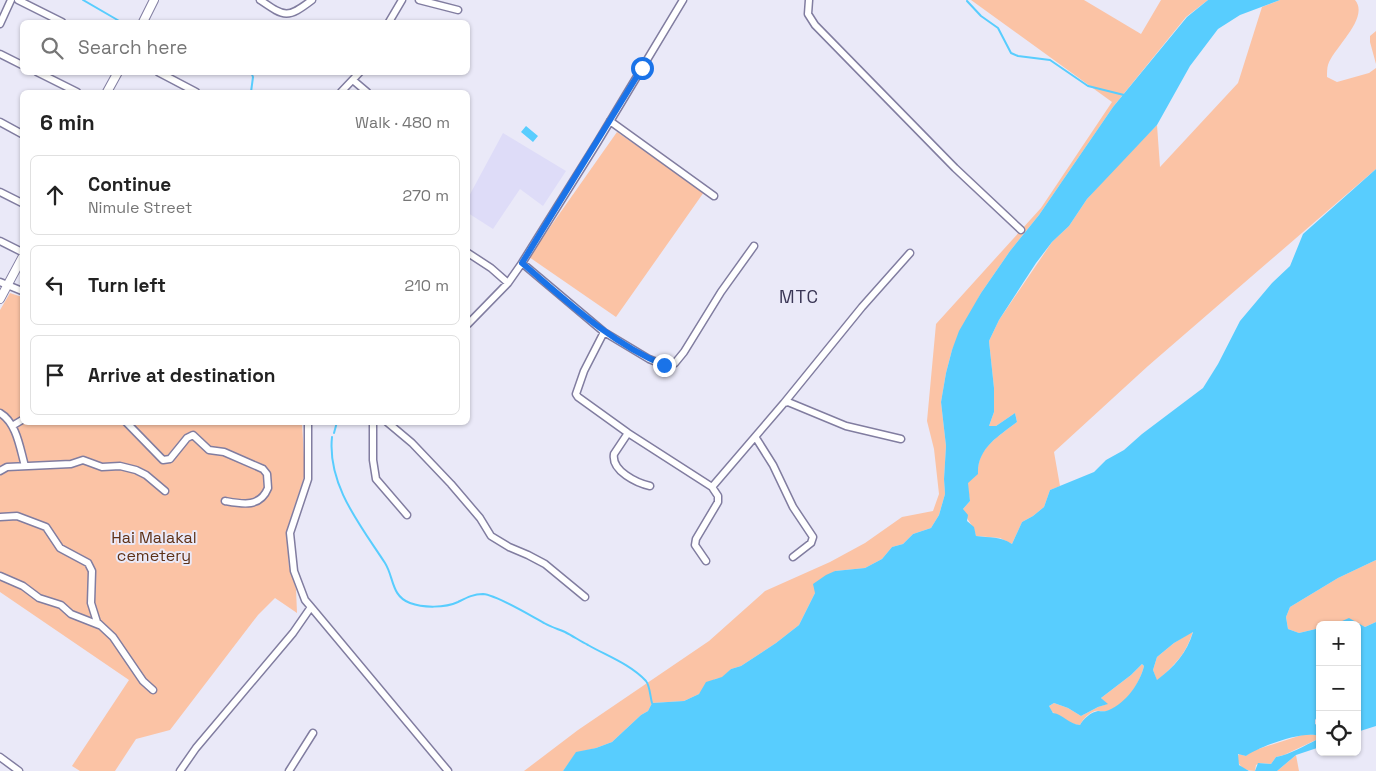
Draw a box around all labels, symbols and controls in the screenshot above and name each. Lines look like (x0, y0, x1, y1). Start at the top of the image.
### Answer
search box (20, 20, 470, 75)
icon: search (38, 34, 66, 62)
text: Search here (78, 35, 188, 60)
route start (631, 57, 654, 80)
text: 6 min (40, 109, 95, 136)
text: Walk · 480 m (355, 112, 450, 133)
text: Continue (88, 172, 171, 197)
icon: ahead (41, 181, 69, 209)
text: 270 m (402, 185, 449, 206)
text: Nimule Street (88, 197, 192, 218)
icon: left (41, 271, 69, 299)
text: Turn left (88, 273, 166, 298)
text: 210 m (405, 275, 449, 296)
district label: MTC (779, 285, 819, 308)
route end (653, 354, 676, 377)
icon: arrive (41, 361, 69, 389)
text: Arrive at destination (88, 363, 276, 388)
park label: Hai Malakal cemetery (111, 527, 197, 566)
map controls (1316, 621, 1361, 756)
button: + (1316, 621, 1361, 666)
button: − (1316, 666, 1361, 711)
button: locate (1316, 711, 1361, 756)

